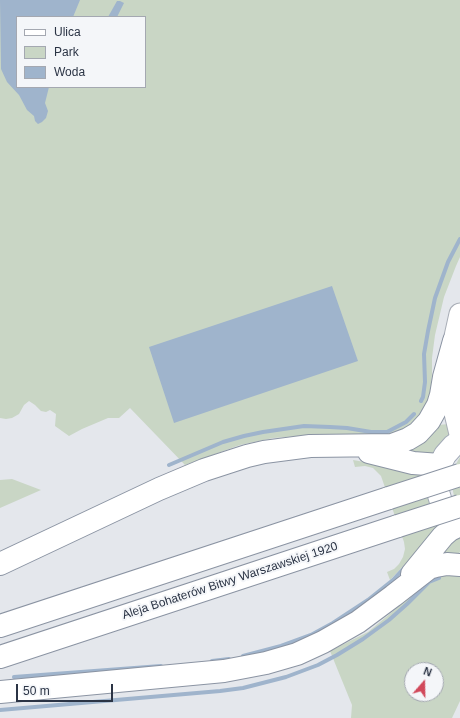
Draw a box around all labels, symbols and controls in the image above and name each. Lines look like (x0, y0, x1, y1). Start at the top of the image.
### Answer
legend (16, 16, 146, 88)
text: Ulica (54, 25, 81, 39)
text: Park (54, 45, 79, 59)
text: Woda (54, 65, 85, 79)
street label: Aleja Bohaterów Bitwy Warszawskiej 1920 (120, 539, 340, 623)
north arrow (404, 662, 444, 702)
text: N (422, 665, 434, 679)
scale bar (18, 676, 115, 702)
text: 50 m (23, 684, 50, 698)

